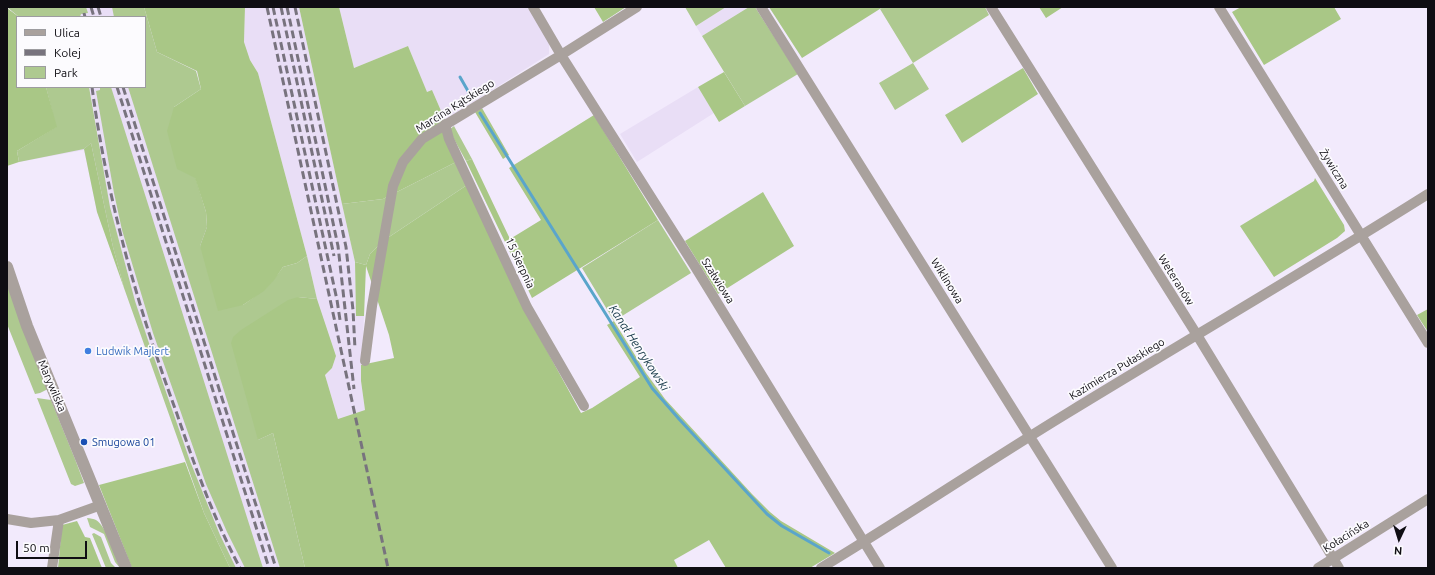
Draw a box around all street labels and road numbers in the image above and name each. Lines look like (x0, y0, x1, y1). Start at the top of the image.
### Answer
street label: Marcina Kątskiego (413, 77, 497, 135)
street label: Żywiczna (1317, 146, 1351, 192)
street label: 15 Sierpnia (502, 235, 538, 291)
street label: Weteranów (1155, 252, 1197, 308)
street label: Szałwiowa (699, 256, 737, 306)
street label: Wiklinowa (928, 256, 966, 306)
street label: Kazimierza Pułaskiego (1067, 335, 1167, 403)
street label: Marywilska (35, 358, 69, 414)
street label: Kołacińska (1321, 517, 1371, 555)

